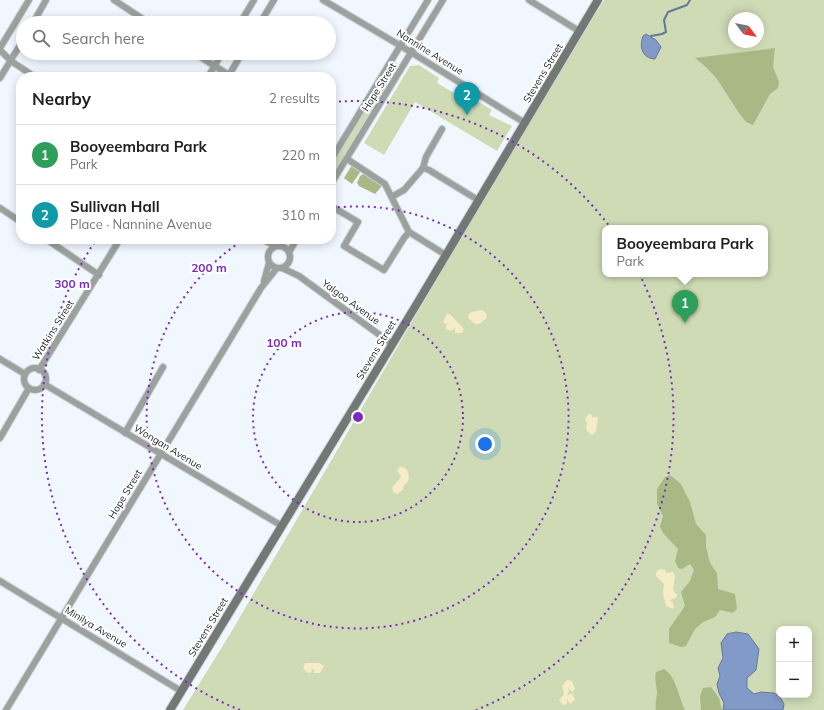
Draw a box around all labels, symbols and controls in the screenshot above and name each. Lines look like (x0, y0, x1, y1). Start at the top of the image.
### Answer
north arrow (728, 12, 764, 48)
search box (16, 16, 336, 60)
street label: Nannine Avenue (394, 26, 466, 78)
icon: search (30, 27, 52, 49)
text: Search here (62, 29, 144, 48)
street label: Stevens Street (520, 41, 566, 105)
street label: Hope Street (359, 60, 399, 114)
pin: 2 (454, 82, 480, 115)
text: Nearby (32, 88, 91, 109)
text: 2 results (269, 90, 320, 106)
text: Booyeembara Park (70, 137, 207, 156)
text: 1 (41, 147, 49, 163)
text: 220 m (282, 147, 320, 163)
text: Park (70, 156, 97, 172)
text: Sullivan Hall (70, 197, 160, 216)
text: 2 (41, 207, 49, 223)
text: 310 m (282, 207, 320, 223)
text: Place · Nannine Avenue (70, 216, 212, 232)
popup (602, 225, 768, 277)
text: Booyeembara Park (617, 234, 753, 253)
text: Park (617, 253, 644, 269)
text: 200 m (191, 260, 227, 275)
text: 300 m (54, 276, 90, 291)
street label: Yalgoo Avenue (319, 276, 383, 327)
pin: 1 (672, 290, 698, 323)
street label: Watkins Street (29, 297, 77, 363)
street label: Stevens Street (353, 318, 399, 382)
text: 100 m (266, 335, 302, 350)
centre of rings (351, 410, 365, 424)
street label: Wongan Avenue (131, 421, 205, 473)
your location (475, 434, 495, 454)
street label: Hope Street (105, 467, 145, 521)
street label: Stevens Street (185, 595, 231, 659)
street label: Minilya Avenue (63, 603, 129, 651)
map controls (776, 626, 812, 698)
button: + (776, 626, 812, 662)
button: − (776, 662, 812, 698)

